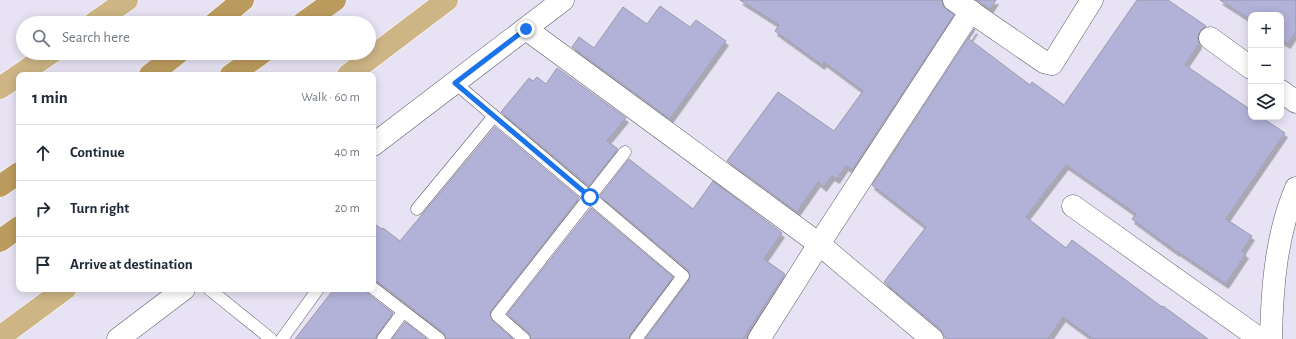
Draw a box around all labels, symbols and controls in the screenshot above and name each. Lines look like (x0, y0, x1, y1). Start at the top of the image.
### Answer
map controls (1248, 12, 1284, 120)
button: + (1248, 12, 1284, 48)
search box (16, 16, 376, 60)
route end (517, 20, 535, 38)
icon: search (30, 27, 52, 49)
text: Search here (62, 30, 130, 45)
button: − (1248, 48, 1284, 84)
button: layers (1248, 84, 1284, 120)
text: 1 min (32, 89, 68, 106)
text: Walk · 60 m (301, 91, 360, 104)
icon: ahead (32, 142, 54, 164)
text: Continue (70, 145, 125, 160)
text: 40 m (334, 146, 360, 159)
route start (581, 188, 599, 206)
icon: right (32, 198, 54, 220)
text: Turn right (70, 201, 129, 216)
text: 20 m (335, 202, 360, 215)
icon: arrive (32, 254, 54, 276)
text: Arrive at destination (70, 257, 193, 272)

